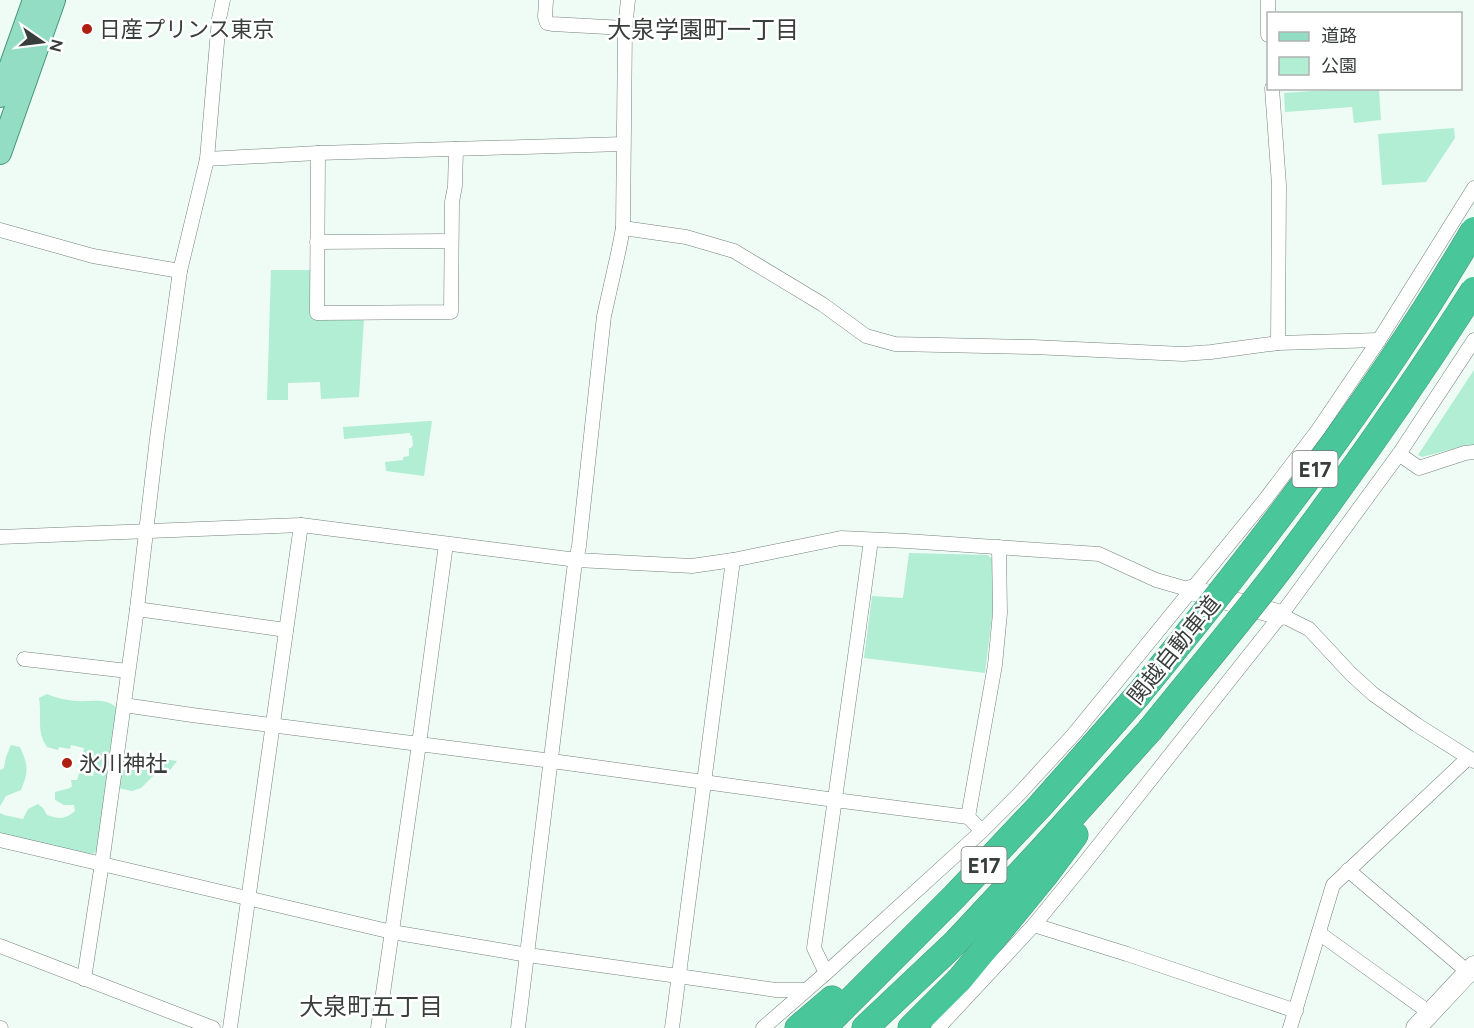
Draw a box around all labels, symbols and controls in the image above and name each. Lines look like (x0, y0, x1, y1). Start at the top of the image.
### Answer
north arrow (12, 12, 72, 72)
legend (1267, 12, 1462, 90)
district label: 大泉学園町一丁目 (607, 15, 799, 44)
place label: 日産プリンス東京 (99, 16, 275, 43)
marker: 日産プリンス東京 (80, 22, 94, 36)
text: 道路 (1321, 25, 1357, 47)
text: N (45, 37, 67, 54)
text: 公園 (1321, 55, 1357, 77)
road number: E17 (1292, 451, 1338, 487)
street label: 関越自動車道 (1122, 590, 1226, 710)
place label: 氷川神社 (79, 750, 167, 777)
marker: 氷川神社 (60, 756, 74, 770)
road number: E17 (962, 847, 1006, 883)
district label: 大泉町五丁目 (299, 992, 443, 1021)

